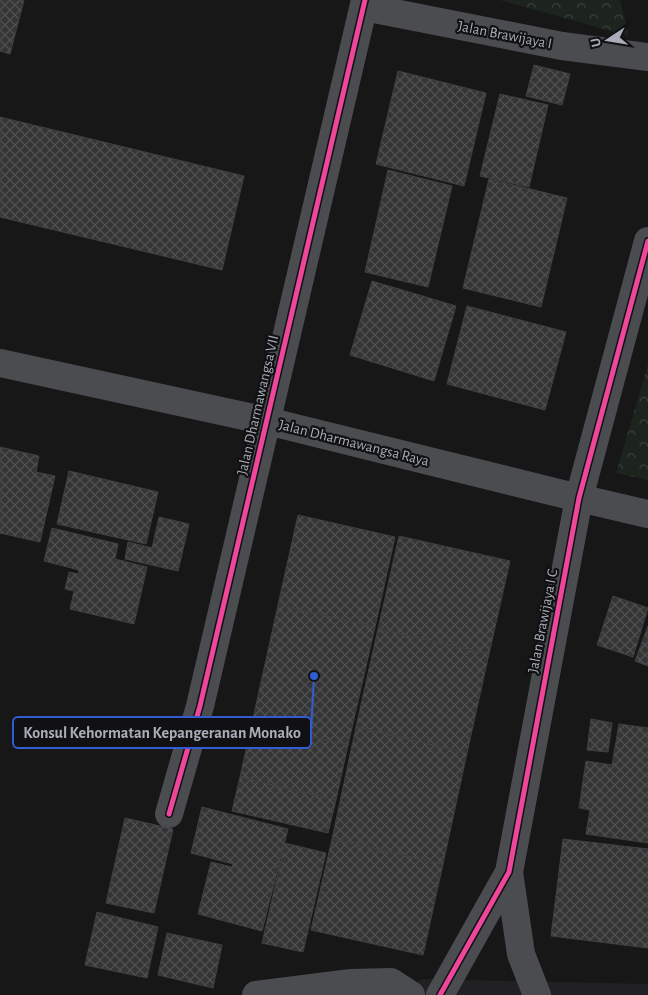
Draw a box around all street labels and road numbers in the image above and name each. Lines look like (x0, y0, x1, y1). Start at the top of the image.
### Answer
street label: Jalan Brawijaya I (457, 19, 553, 51)
street label: Jalan Dharmawangsa VII (235, 334, 281, 476)
street label: Jalan Dharmawangsa Raya (277, 417, 431, 469)
street label: Jalan Brawijaya I C (526, 568, 560, 674)

